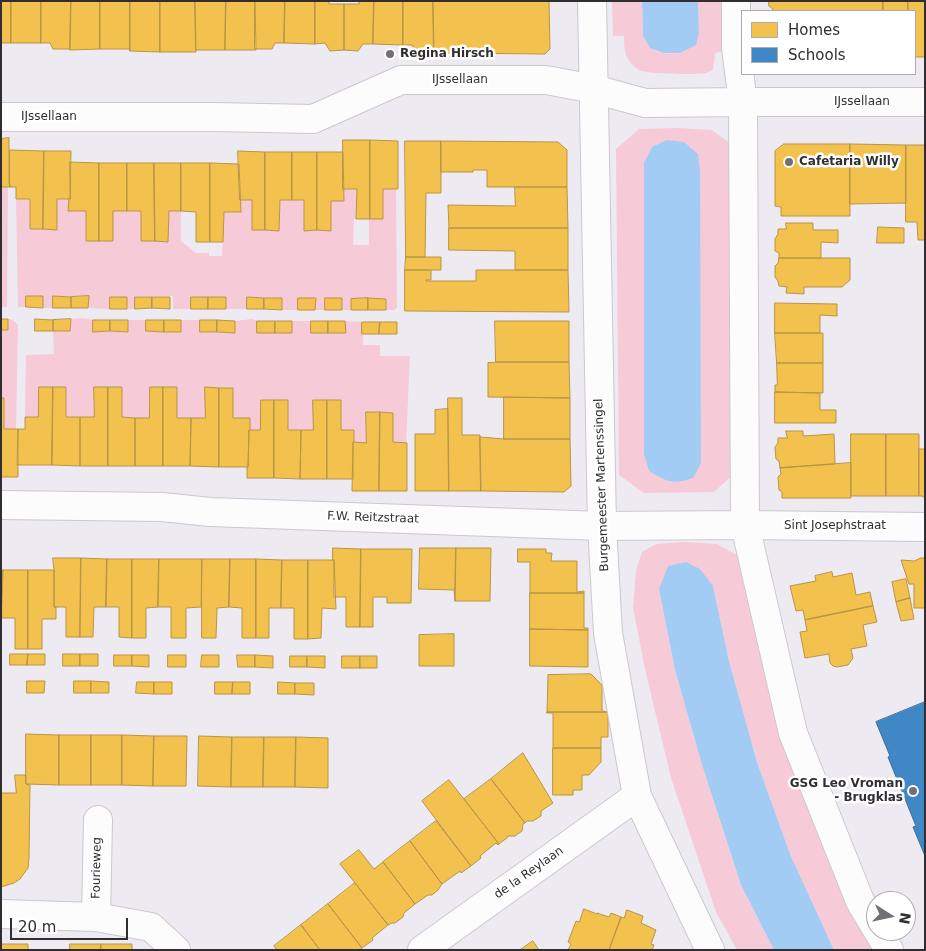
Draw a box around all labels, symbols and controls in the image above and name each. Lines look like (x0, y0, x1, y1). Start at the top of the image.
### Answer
legend (741, 10, 916, 75)
text: Homes (788, 21, 840, 39)
text: Schools (788, 46, 846, 64)
place label: Regina Hirsch (400, 47, 494, 61)
marker: Regina Hirsch (384, 48, 396, 60)
street label: IJssellaan (432, 73, 488, 87)
street label: IJssellaan (834, 95, 890, 109)
street label: IJssellaan (21, 110, 77, 124)
place label: Cafetaria Willy (799, 155, 899, 169)
marker: Cafetaria Willy (783, 156, 795, 168)
street label: Burgemeester Martenssingel (592, 398, 612, 572)
street label: F.W. Reitzstraat (327, 509, 419, 527)
street label: Sint Josephstraat (784, 519, 886, 533)
place label: GSG Leo Vroman - Brugklas (790, 777, 903, 805)
marker: GSG Leo Vroman - Brugklas (907, 785, 919, 797)
street label: Fourieweg (89, 837, 105, 899)
street label: de la Reylaan (492, 844, 566, 902)
north arrow (866, 891, 916, 941)
scale bar (12, 908, 130, 940)
text: N (896, 911, 914, 926)
text: 20 m (18, 918, 56, 936)

